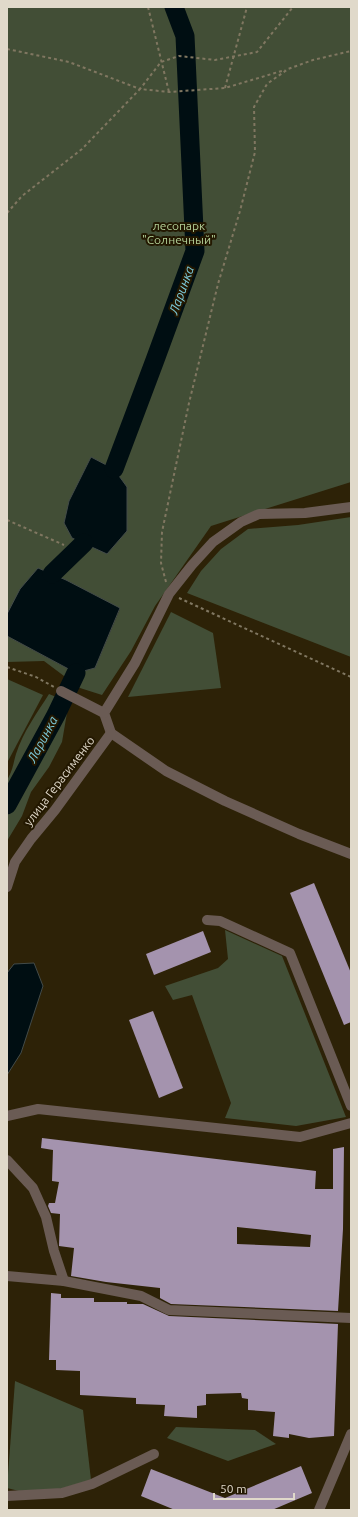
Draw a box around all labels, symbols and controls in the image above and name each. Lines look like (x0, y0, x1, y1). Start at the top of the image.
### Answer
park label: лесопарк "Солнечный" (142, 219, 216, 246)
water label: Ларинка (166, 264, 196, 317)
water label: Ларинка (24, 714, 60, 765)
street label: улица Герасименко (21, 734, 97, 828)
scale bar (214, 1475, 294, 1501)
text: 50 m (220, 1482, 247, 1495)

